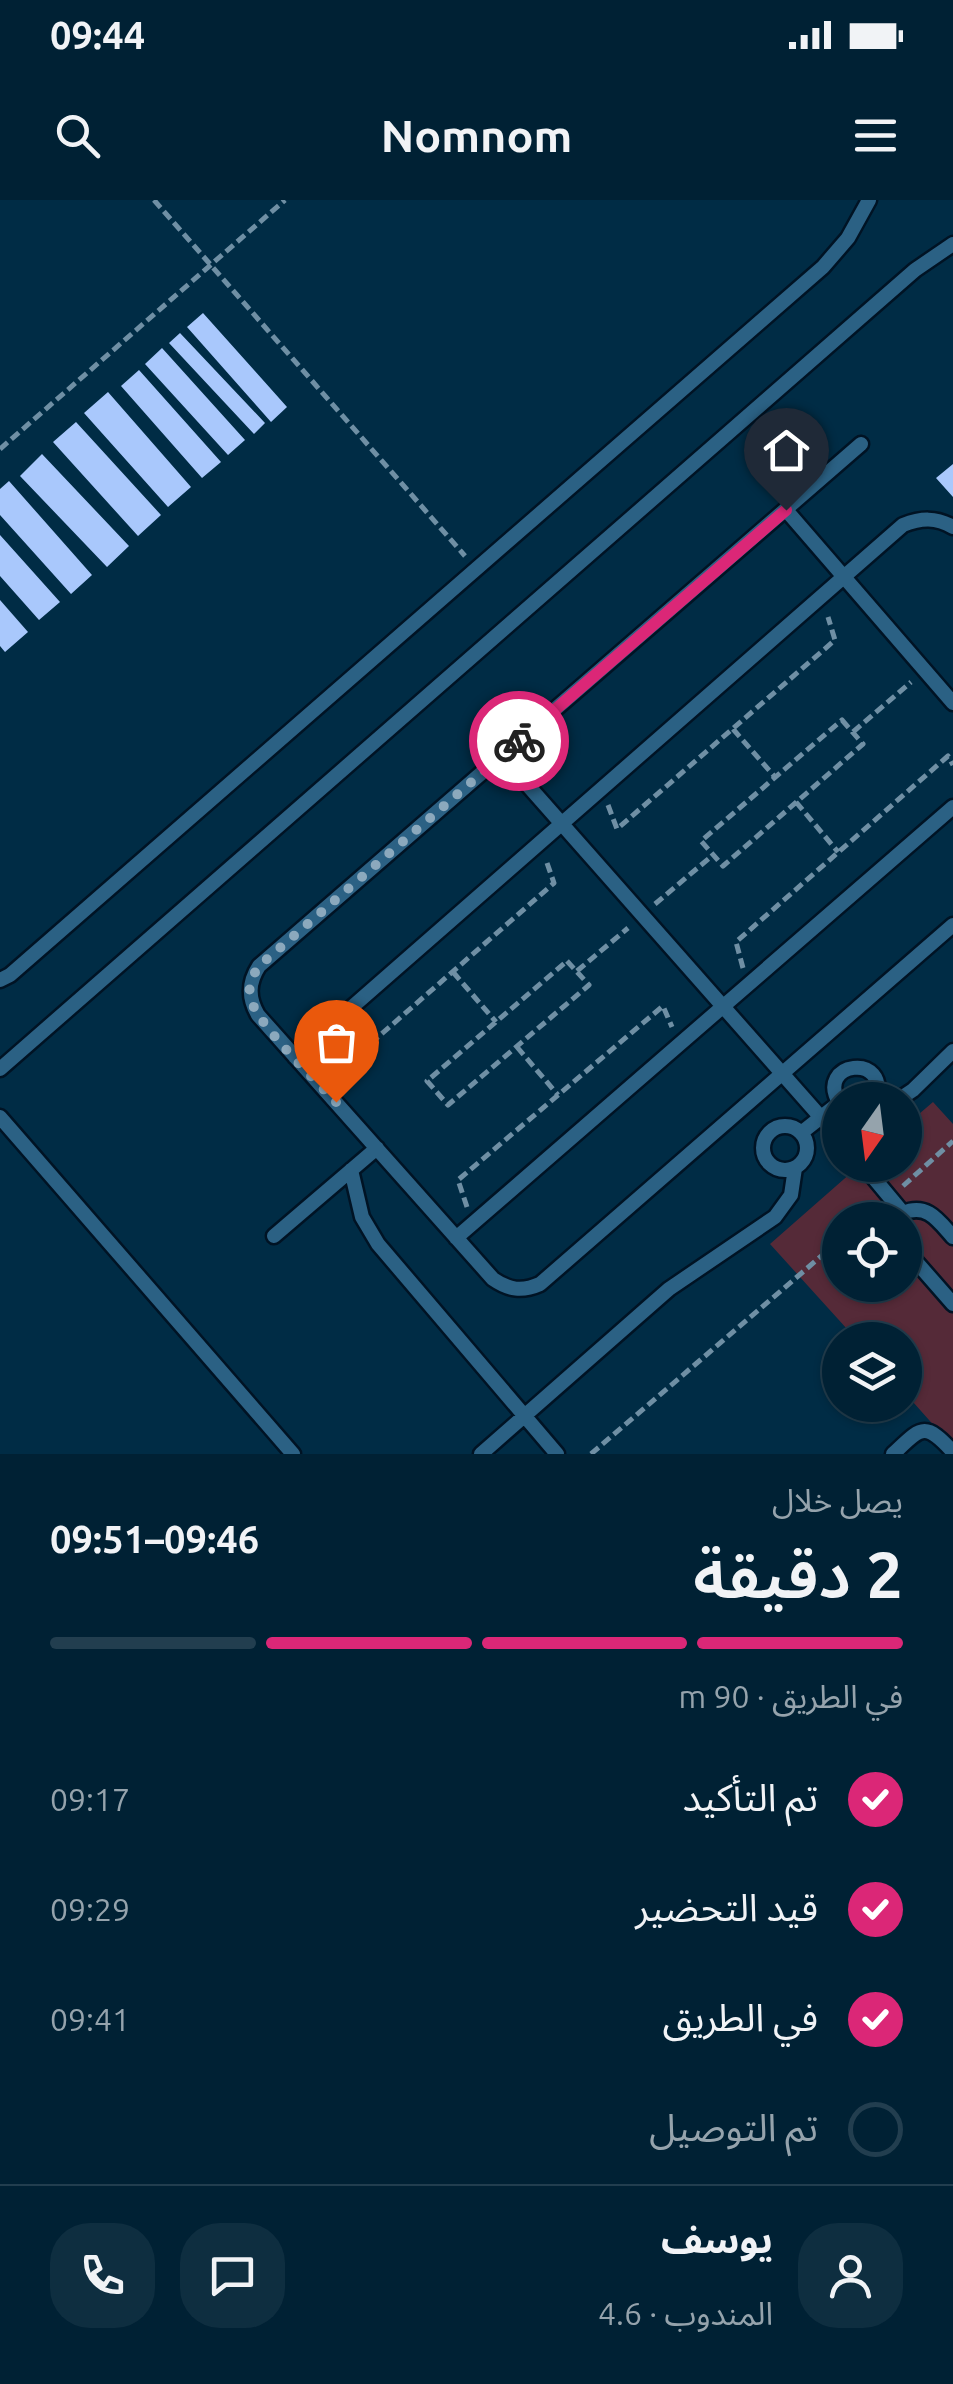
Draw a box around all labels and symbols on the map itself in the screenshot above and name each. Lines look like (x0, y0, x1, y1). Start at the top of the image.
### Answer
pin (744, 408, 829, 511)
courier (469, 691, 569, 791)
pin (294, 1000, 379, 1103)
north arrow (822, 1082, 922, 1182)

